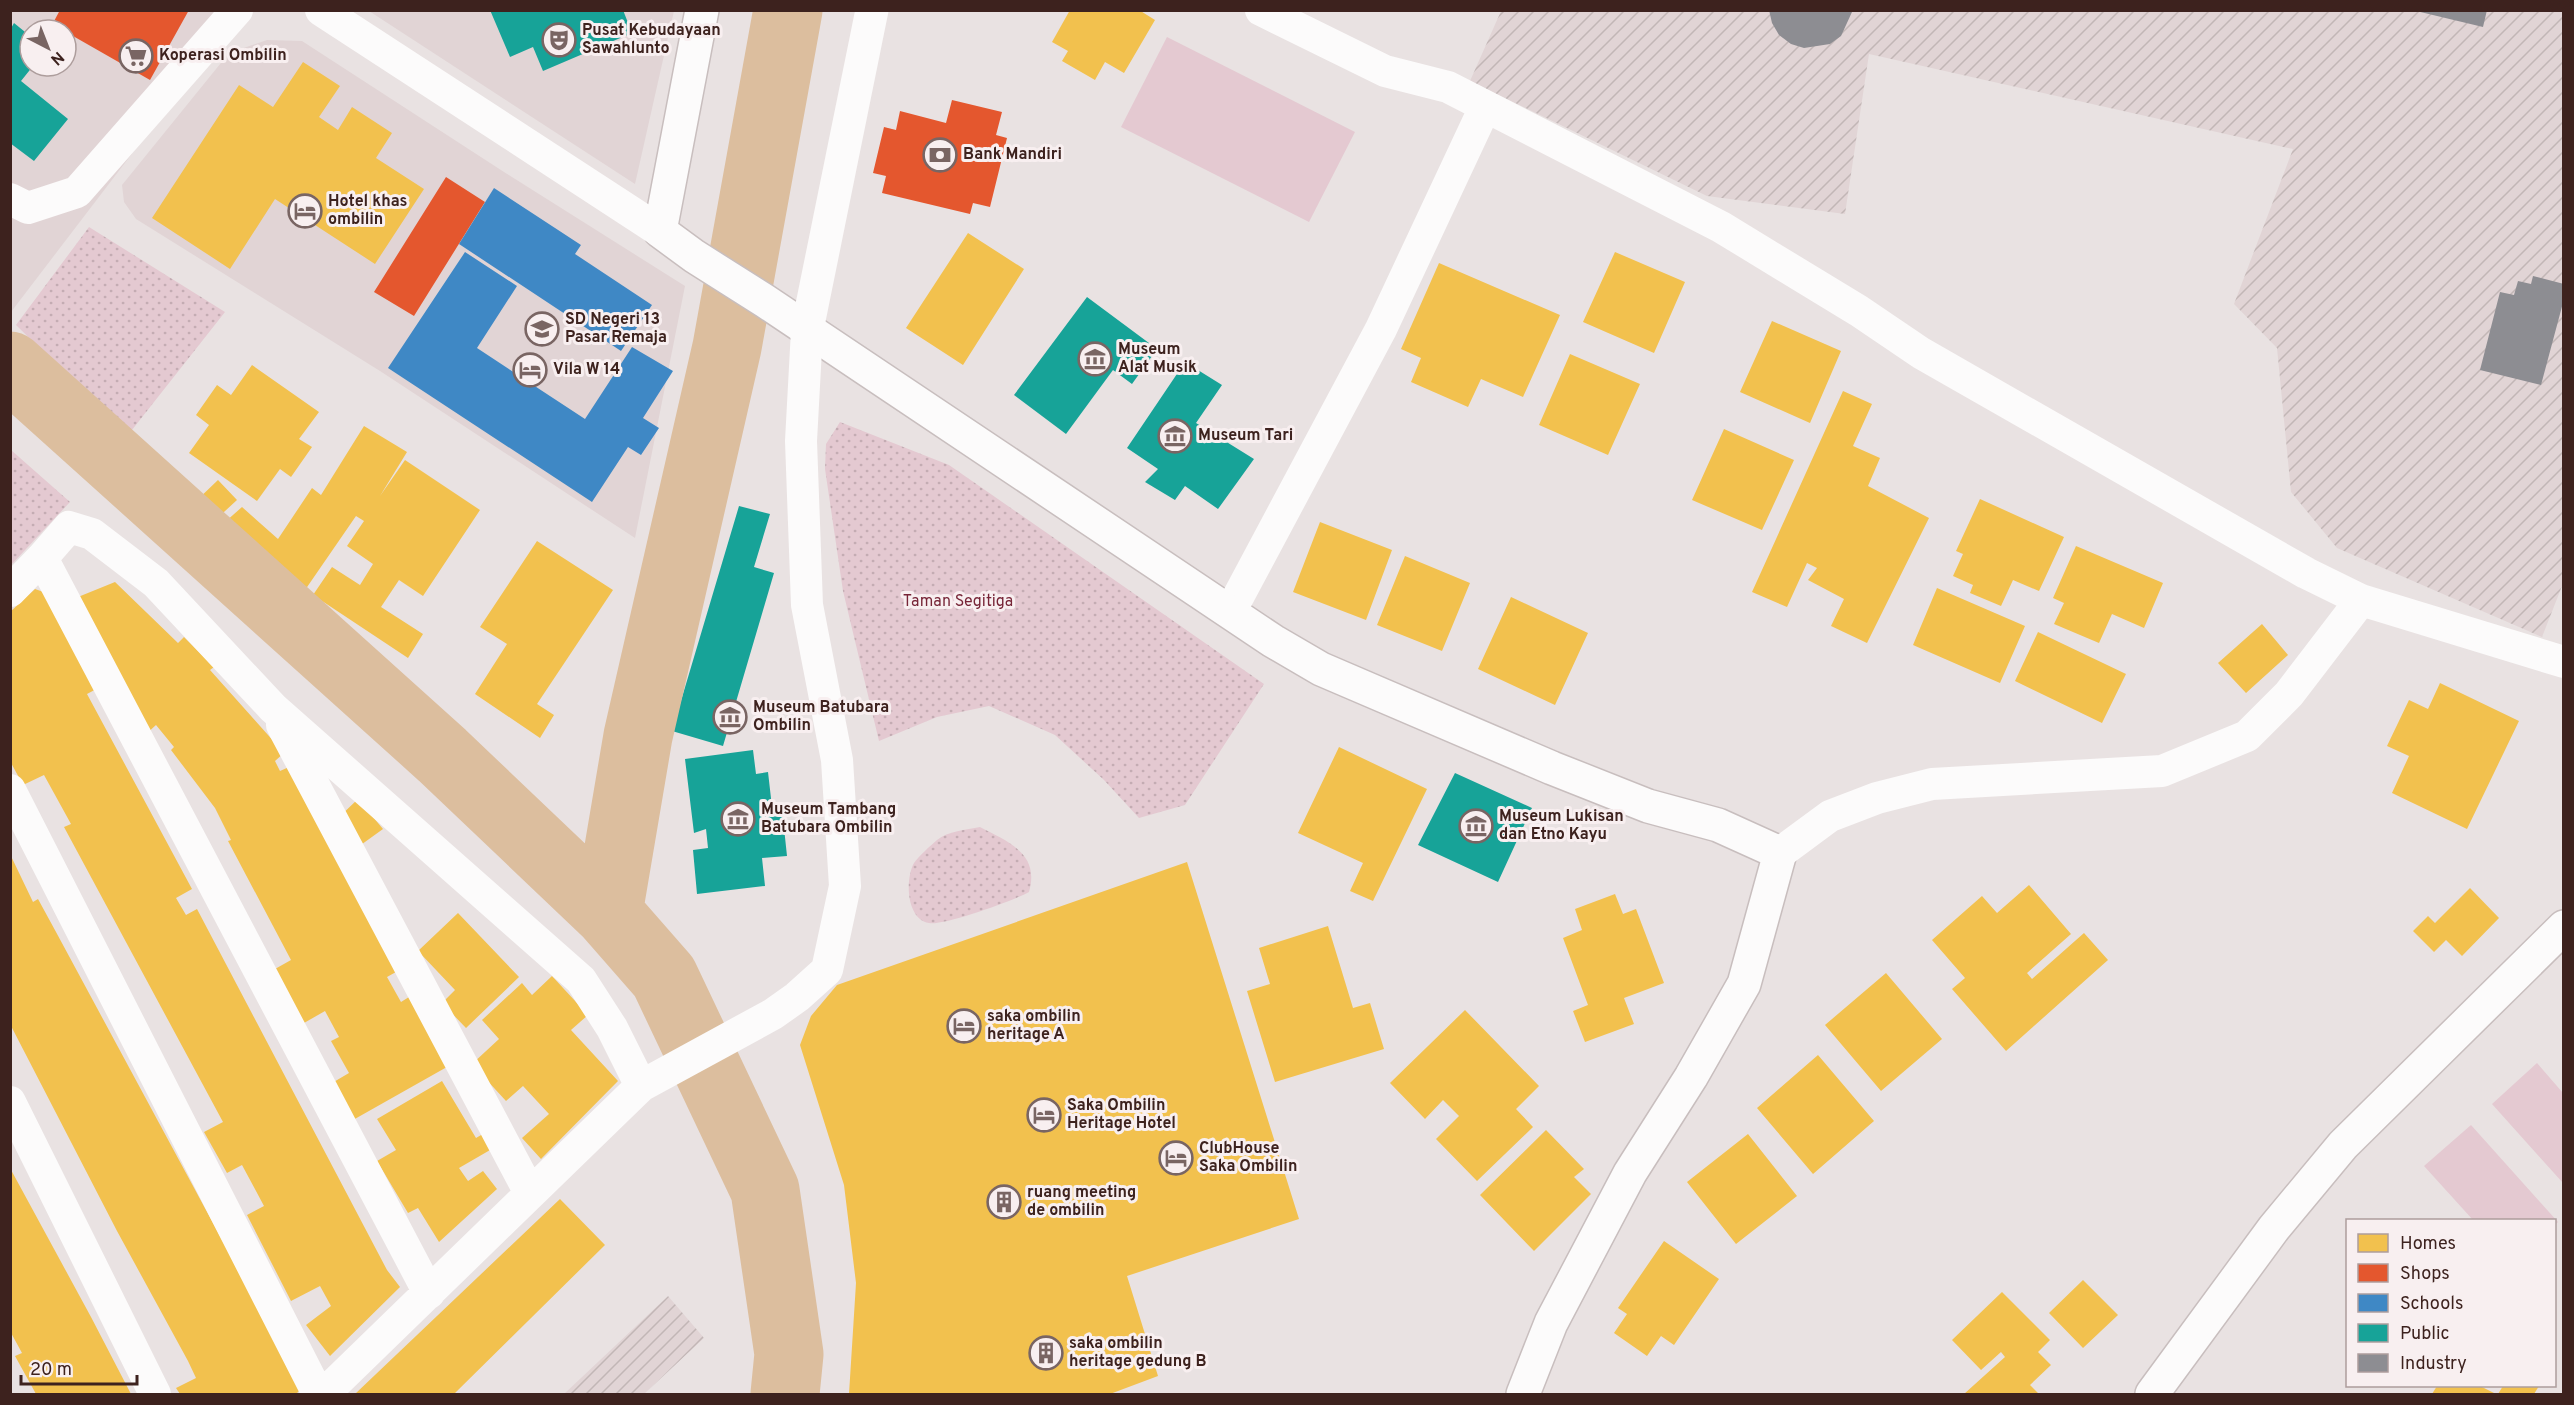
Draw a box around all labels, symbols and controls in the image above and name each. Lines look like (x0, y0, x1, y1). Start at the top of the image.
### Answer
north arrow (18, 18, 78, 78)
place label: Pusat Kebudayaan Sawahlunto (582, 21, 721, 59)
theatre icon: Pusat Kebudayaan Sawahlunto (541, 22, 577, 58)
supermarket icon: Koperasi Ombilin (118, 38, 154, 74)
text: N (46, 46, 68, 69)
place label: Koperasi Ombilin (159, 46, 287, 66)
bank icon: Bank Mandiri (922, 137, 958, 173)
place label: Bank Mandiri (963, 145, 1062, 165)
place label: Hotel khas ombilin (328, 192, 408, 230)
hotel icon: Hotel khas ombilin (287, 193, 323, 229)
place label: SD Negeri 13 Pasar Remaja (565, 310, 667, 348)
school or university icon: SD Negeri 13 Pasar Remaja (524, 311, 560, 347)
place label: Museum Alat Musik (1118, 340, 1197, 378)
museum icon: Museum Alat Musik (1077, 341, 1113, 377)
hotel icon: Vila W 14 (512, 352, 548, 388)
place label: Vila W 14 (553, 360, 620, 380)
museum icon: Museum Tari (1157, 418, 1193, 454)
place label: Museum Tari (1198, 426, 1293, 446)
park label: Taman Segitiga (903, 592, 1013, 612)
place label: Museum Batubara Ombilin (753, 698, 889, 736)
museum icon: Museum Batubara Ombilin (712, 699, 748, 735)
place label: Museum Tambang Batubara Ombilin (761, 800, 896, 838)
museum icon: Museum Tambang Batubara Ombilin (720, 801, 756, 837)
place label: Museum Lukisan dan Etno Kayu (1499, 807, 1624, 845)
museum icon: Museum Lukisan dan Etno Kayu (1458, 808, 1494, 844)
place label: saka ombilin heritage A (987, 1007, 1081, 1045)
hotel icon: saka ombilin heritage A (946, 1008, 982, 1044)
place label: Saka Ombilin Heritage Hotel (1067, 1096, 1176, 1134)
hotel icon: Saka Ombilin Heritage Hotel (1026, 1097, 1062, 1133)
place label: ClubHouse Saka Ombilin (1199, 1139, 1297, 1177)
hotel icon: ClubHouse Saka Ombilin (1158, 1140, 1194, 1176)
place label: ruang meeting de ombilin (1027, 1183, 1136, 1221)
building icon: ruang meeting de ombilin (986, 1184, 1022, 1220)
legend (2346, 1219, 2556, 1387)
text: Homes (2400, 1233, 2456, 1256)
text: Shops (2400, 1263, 2450, 1286)
text: Schools (2400, 1293, 2463, 1316)
text: Public (2400, 1323, 2450, 1346)
place label: saka ombilin heritage gedung B (1069, 1334, 1207, 1372)
building icon: saka ombilin heritage gedung B (1028, 1335, 1064, 1371)
scale bar (21, 1348, 136, 1386)
text: Industry (2400, 1353, 2467, 1376)
text: 20 m (30, 1359, 72, 1382)

